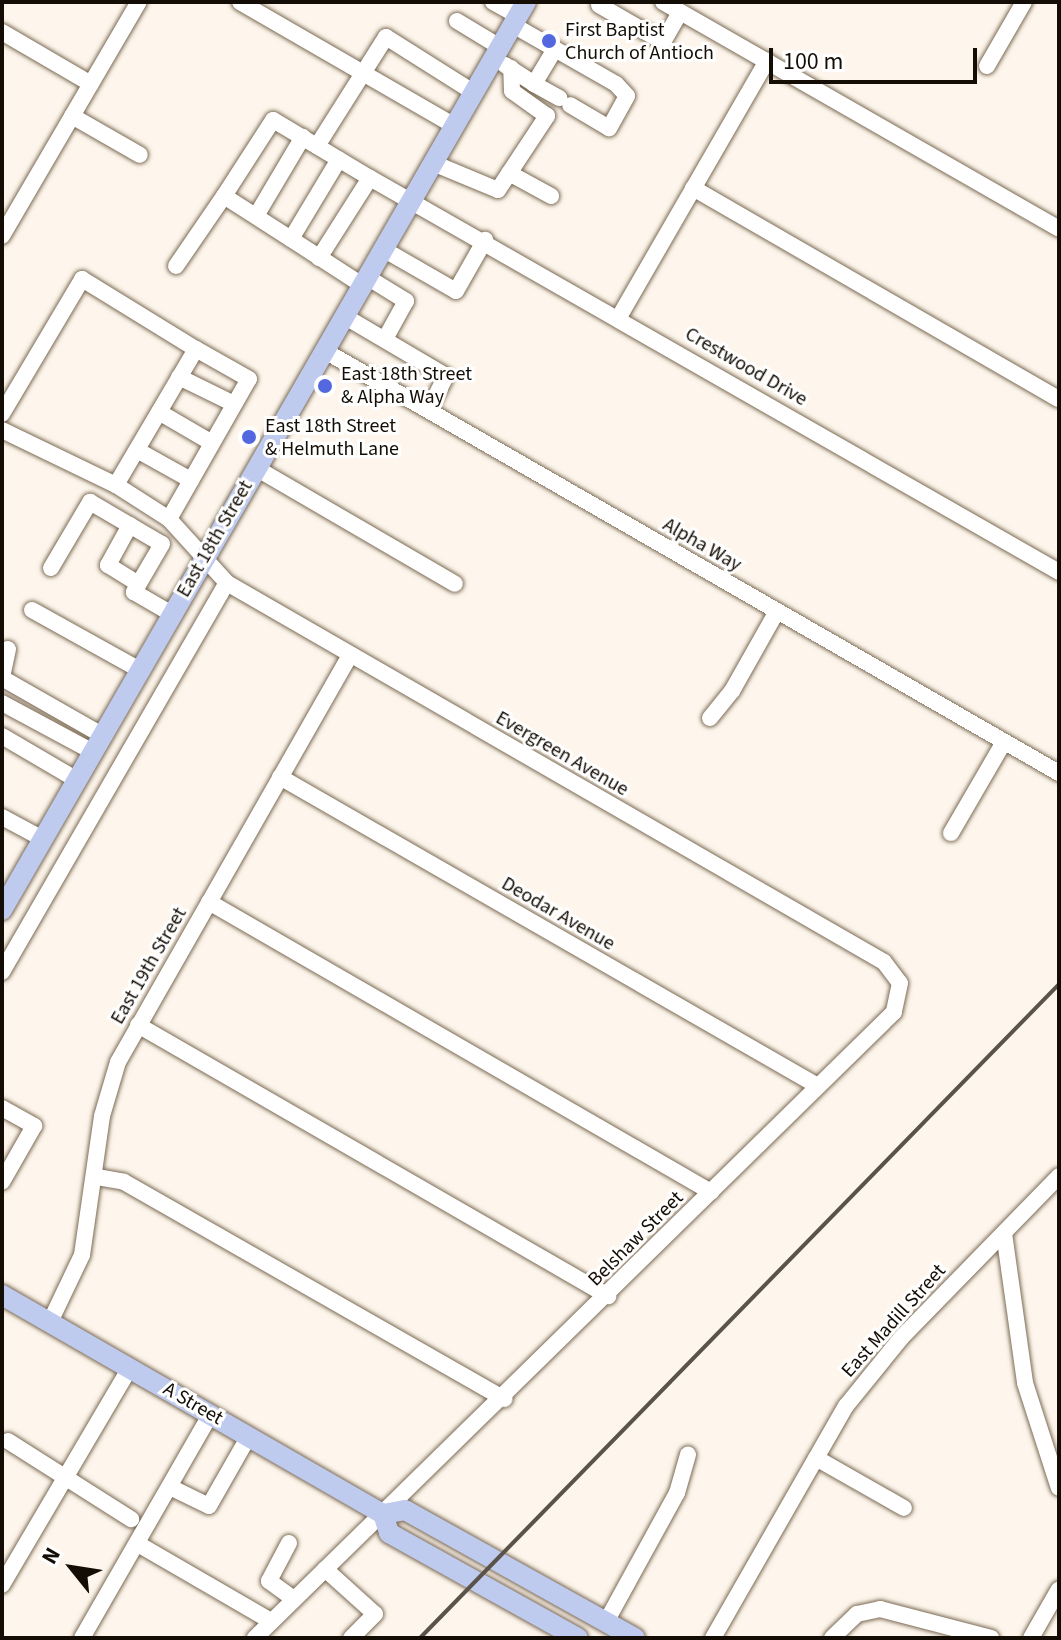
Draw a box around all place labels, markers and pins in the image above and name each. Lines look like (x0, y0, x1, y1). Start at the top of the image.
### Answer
place label: First Baptist Church of Antioch (565, 18, 714, 65)
marker: First Baptist Church of Antioch (540, 32, 558, 50)
place label: East 18th Street & Alpha Way (341, 362, 472, 409)
marker: East 18th Street & Alpha Way (316, 377, 334, 395)
place label: East 18th Street & Helmuth Lane (265, 414, 399, 461)
marker: East 18th Street & Helmuth Lane (240, 428, 258, 446)

